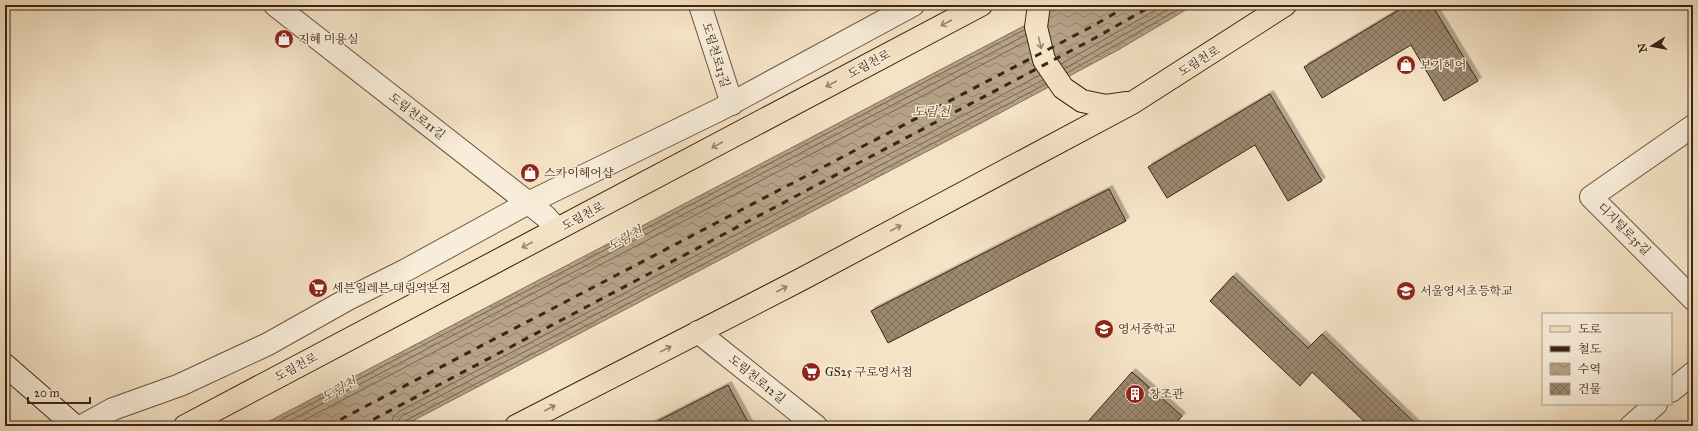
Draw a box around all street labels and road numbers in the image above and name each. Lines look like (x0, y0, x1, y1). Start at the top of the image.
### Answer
street label: 도림천로13길 (699, 21, 733, 89)
street label: 도림천로 (1176, 43, 1223, 79)
street label: 도림천로 (845, 47, 893, 81)
street label: 도림천로11길 (386, 90, 448, 142)
street label: 도림천로 (559, 199, 607, 233)
street label: 디지털로35길 (1595, 200, 1653, 258)
street label: 도림천로 (272, 350, 320, 384)
street label: 도림천로12길 (726, 352, 788, 406)

